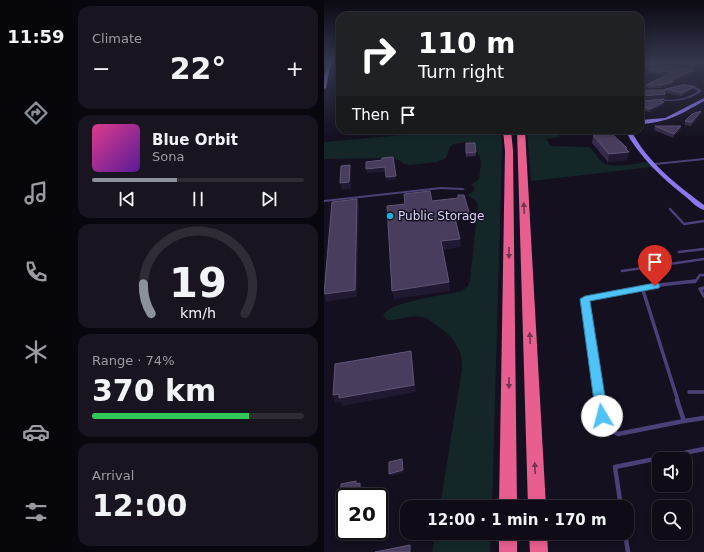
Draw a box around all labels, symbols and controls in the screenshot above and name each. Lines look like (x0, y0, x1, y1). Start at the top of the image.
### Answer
text: 11:59 (7, 26, 65, 47)
text: 110 m (418, 27, 515, 60)
icon: right (352, 28, 404, 80)
text: Climate (92, 31, 142, 46)
text: 22° (170, 51, 226, 86)
text: − (92, 56, 110, 81)
text: + (286, 56, 304, 81)
text: Turn right (418, 61, 504, 82)
icon: directions (22, 99, 50, 127)
icon: arrive (397, 104, 419, 126)
text: Then (352, 106, 389, 124)
text: Blue Orbit (152, 131, 238, 149)
text: Sona (152, 149, 184, 164)
icon: music (22, 179, 50, 207)
icon: previous (116, 188, 138, 210)
icon: pause (187, 188, 209, 210)
icon: next (258, 188, 280, 210)
one-way arrow (521, 201, 527, 214)
place label: Public Storage (398, 209, 484, 223)
marker: Public Storage (385, 211, 395, 221)
pin (638, 245, 672, 286)
one-way arrow (506, 247, 512, 260)
icon: arrive (644, 251, 666, 273)
icon: phone (22, 258, 50, 286)
text: 19 (169, 258, 227, 307)
text: km/h (180, 305, 216, 321)
one-way arrow (526, 332, 533, 344)
icon: climate (22, 338, 50, 366)
text: Range · 74% (92, 353, 175, 368)
text: 370 km (92, 373, 216, 408)
one-way arrow (506, 377, 512, 390)
position arrow (581, 395, 623, 437)
icon: car (22, 418, 50, 446)
map controls (652, 452, 692, 540)
button: sound (652, 452, 692, 492)
one-way arrow (532, 462, 539, 474)
text: Arrival (92, 468, 134, 483)
text: 12:00 (92, 488, 188, 523)
speed limit sign: 20 (336, 488, 388, 540)
icon: filters (22, 498, 50, 526)
button: search (652, 500, 692, 540)
text: 12:00 · 1 min · 170 m (427, 511, 607, 529)

